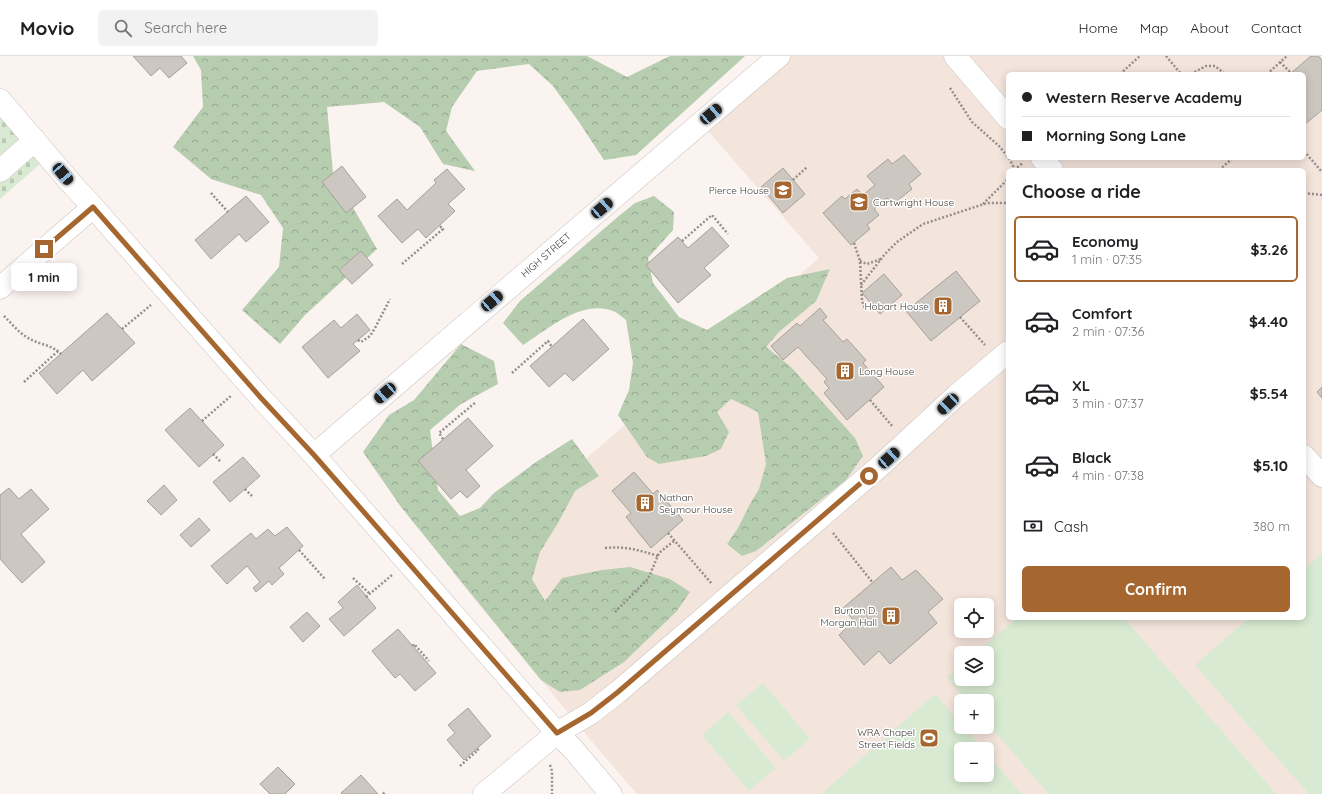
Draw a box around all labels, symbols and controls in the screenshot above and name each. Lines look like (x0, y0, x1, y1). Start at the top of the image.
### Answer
search box (98, 10, 378, 46)
text: Movio (20, 16, 74, 40)
icon: search (112, 17, 134, 39)
text: Search here (144, 18, 227, 37)
text: Home (1079, 19, 1118, 37)
text: Map (1140, 19, 1168, 37)
text: About (1190, 19, 1229, 37)
text: Contact (1251, 19, 1302, 37)
text: Western Reserve Academy (1046, 88, 1242, 107)
car (698, 102, 724, 126)
text: Morning Song Lane (1046, 126, 1186, 145)
car (51, 161, 75, 187)
school or university icon: Pierce House (772, 179, 794, 201)
text: Choose a ride (1022, 180, 1141, 203)
place label: Pierce House (709, 184, 769, 197)
school or university icon: Cartwright House (848, 191, 870, 213)
car (589, 196, 615, 220)
place label: Cartwright House (873, 196, 954, 209)
street label: HIGH STREET (518, 230, 574, 280)
icon: car (1024, 231, 1060, 267)
text: Economy (1072, 232, 1139, 251)
route end (35, 240, 53, 258)
text: $3.26 (1250, 240, 1288, 259)
text: 1 min · 07:35 (1072, 251, 1142, 267)
callout: 1 min (11, 263, 77, 291)
text: 1 min (28, 269, 60, 285)
car (479, 289, 505, 313)
building icon: Hobart House (932, 295, 954, 317)
place label: Hobart House (864, 300, 929, 313)
icon: car (1024, 303, 1060, 339)
text: Comfort (1072, 304, 1133, 323)
text: $4.40 (1249, 312, 1288, 331)
text: 2 min · 07:36 (1072, 323, 1144, 339)
building icon: Long House (834, 360, 856, 382)
place label: Long House (859, 365, 915, 378)
icon: car (1024, 375, 1060, 411)
text: XL (1072, 376, 1090, 395)
car (372, 381, 398, 405)
text: $5.54 (1250, 384, 1288, 403)
car (935, 391, 961, 417)
text: 3 min · 07:37 (1072, 395, 1144, 411)
car (876, 446, 902, 470)
icon: car (1024, 447, 1060, 483)
text: Black (1072, 448, 1112, 467)
text: $5.10 (1253, 456, 1288, 475)
route start (860, 467, 878, 485)
text: 4 min · 07:38 (1072, 467, 1144, 483)
place label: Nathan Seymour House (659, 491, 733, 516)
building icon: Nathan Seymour House (634, 492, 656, 514)
icon: cash (1022, 515, 1044, 537)
text: Cash (1054, 517, 1088, 536)
text: 380 m (1253, 518, 1290, 534)
button: Confirm (1022, 566, 1290, 612)
map controls (954, 598, 994, 782)
button: locate (954, 598, 994, 638)
place label: Burton D. Morgan Hall (820, 604, 877, 629)
building icon: Burton D. Morgan Hall (880, 605, 902, 627)
button: layers (954, 646, 994, 686)
button: + (954, 694, 994, 734)
place label: WRA Chapel Street Fields (857, 726, 915, 751)
sports icon: WRA Chapel Street Fields (918, 727, 940, 749)
button: − (954, 742, 994, 782)

